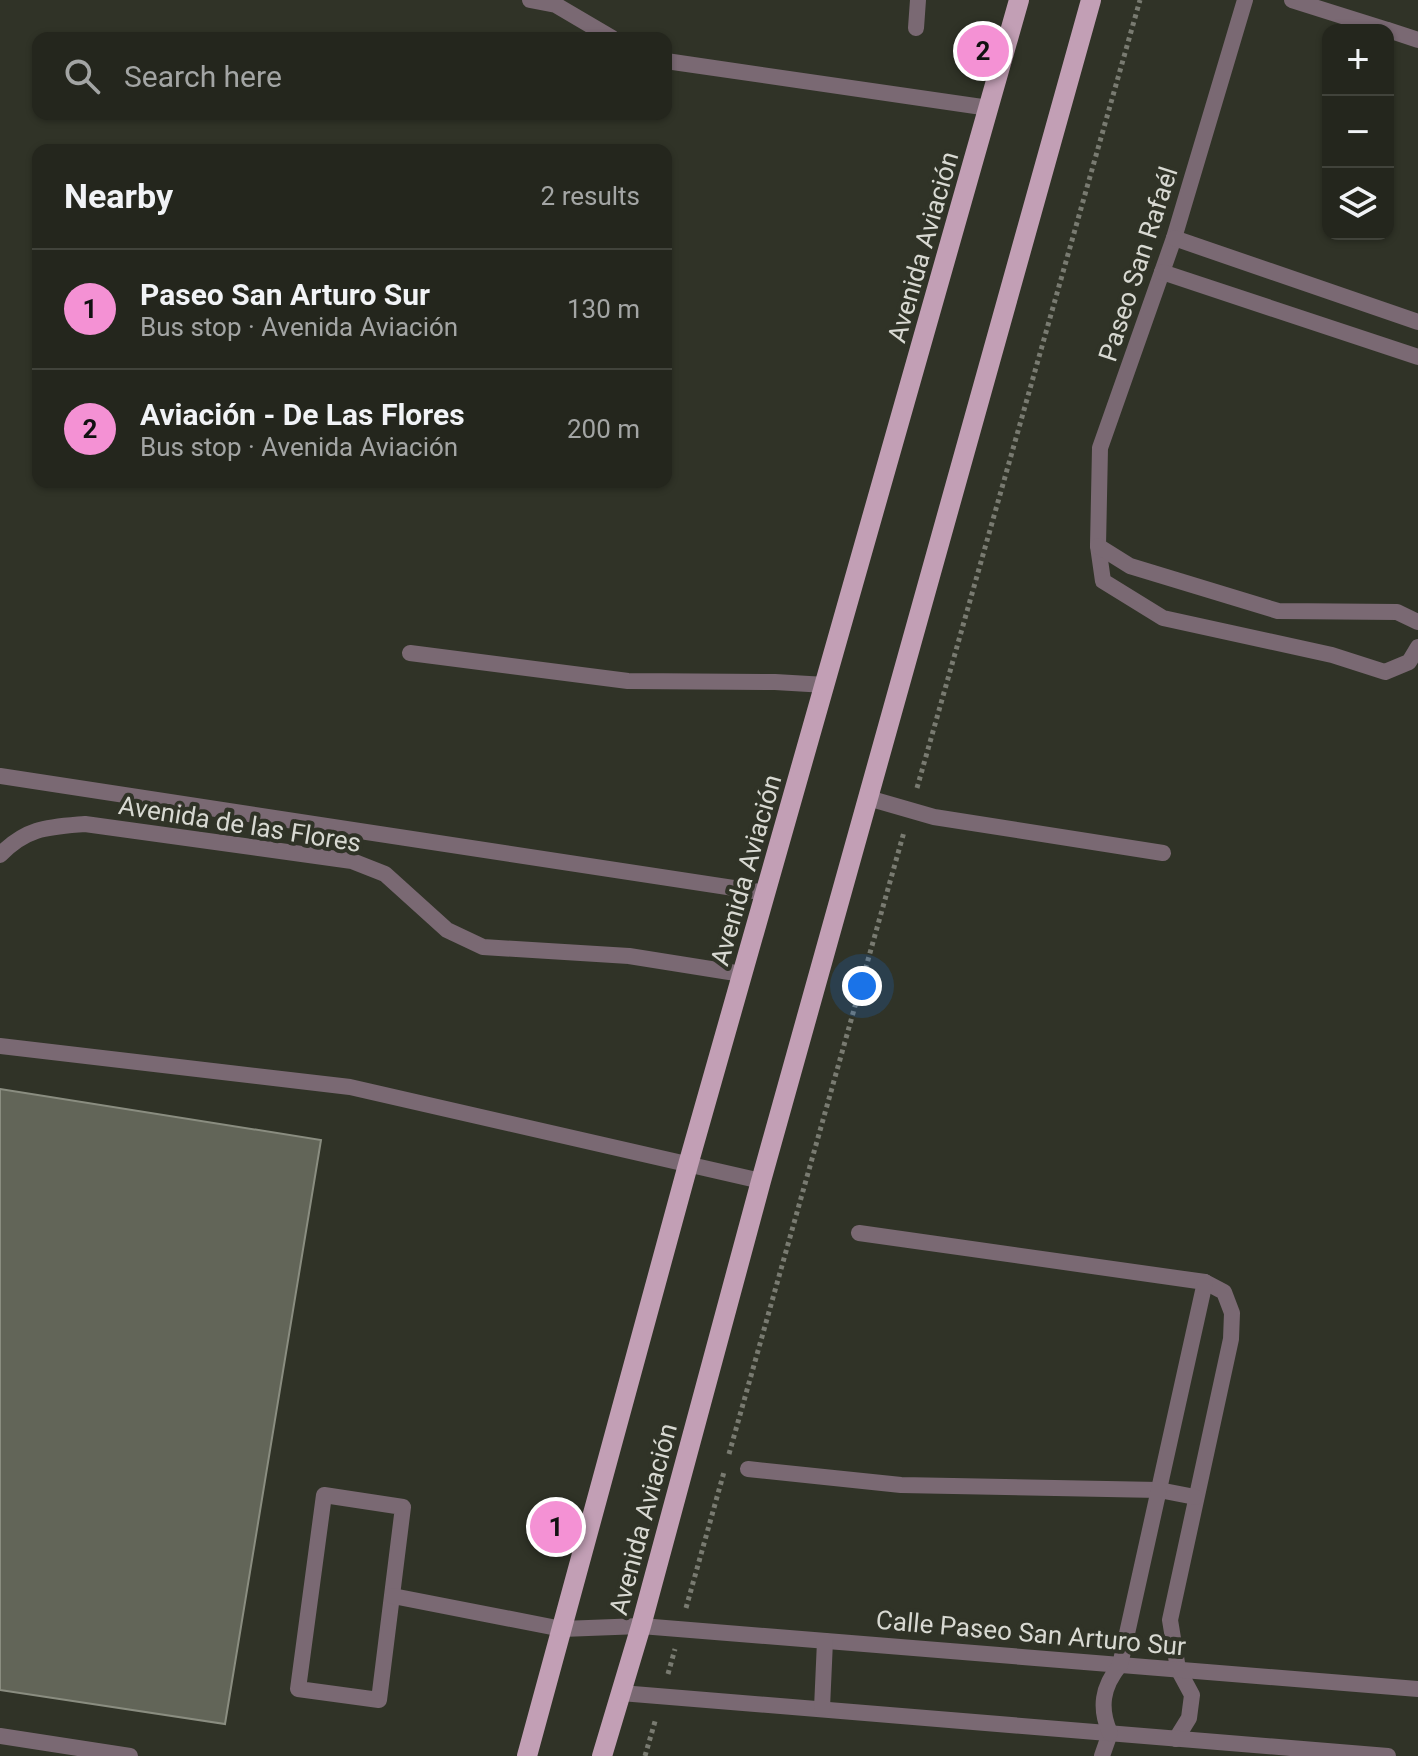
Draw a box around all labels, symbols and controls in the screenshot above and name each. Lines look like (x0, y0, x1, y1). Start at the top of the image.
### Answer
pin: 2 (957, 21, 1009, 81)
map controls (1322, 24, 1394, 240)
button: + (1322, 24, 1394, 96)
search box (32, 32, 672, 120)
icon: search (60, 54, 104, 98)
text: Search here (124, 59, 282, 94)
button: − (1322, 96, 1394, 168)
street label: Avenida Aviación (881, 148, 965, 346)
street label: Paseo San Rafaél (1092, 163, 1184, 365)
button: layers (1322, 168, 1394, 240)
text: Nearby (64, 176, 173, 216)
text: 2 results (541, 181, 640, 211)
text: Paseo San Arturo Sur (140, 277, 430, 312)
text: 1 (83, 294, 97, 324)
text: 130 m (567, 294, 640, 324)
text: Bus stop · Avenida Aviación (140, 312, 458, 342)
text: Aviación - De Las Flores (140, 397, 465, 432)
text: 2 (83, 414, 97, 444)
text: 200 m (567, 414, 640, 444)
text: Bus stop · Avenida Aviación (140, 432, 458, 462)
street label: Avenida Aviación (704, 771, 788, 969)
street label: Avenida de las Flores (117, 790, 363, 858)
your location (842, 966, 882, 1006)
street label: Avenida Aviación (603, 1420, 683, 1618)
pin: 1 (530, 1497, 582, 1557)
street label: Calle Paseo San Arturo Sur (875, 1605, 1187, 1662)

